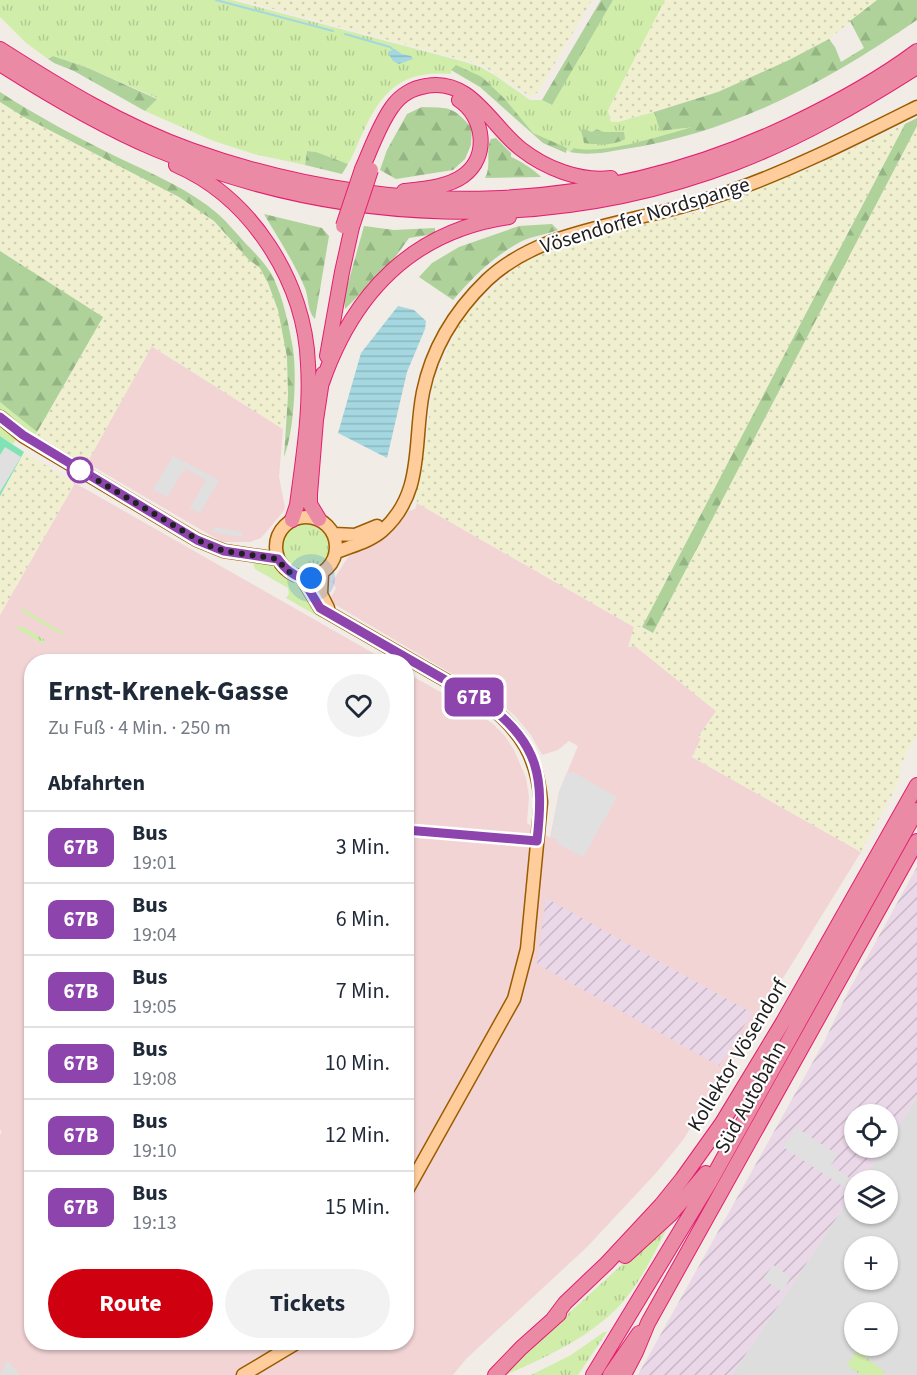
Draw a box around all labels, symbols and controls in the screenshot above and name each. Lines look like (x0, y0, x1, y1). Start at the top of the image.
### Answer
street label: Vösendorfer Nordspange (537, 169, 753, 261)
unlabelled marker (67, 457, 93, 483)
your location (296, 563, 326, 593)
text: Ernst-Krenek-Gasse (48, 671, 289, 711)
button: heart (327, 674, 390, 737)
line badge: 67B (440, 678, 508, 716)
text: 67B (457, 682, 491, 712)
text: Zu Fuß · 4 Min. · 250 m (48, 714, 231, 742)
text: Abfahrten (48, 767, 145, 799)
text: Bus (132, 817, 168, 849)
text: 3 Min. (336, 831, 390, 863)
text: 67B (64, 832, 98, 862)
text: 19:01 (132, 849, 177, 877)
text: Bus (132, 889, 168, 921)
text: 6 Min. (336, 903, 390, 935)
text: 67B (64, 904, 98, 934)
text: 19:04 (132, 921, 177, 949)
text: Bus (132, 961, 168, 993)
street label: Kollektor Vösendorf (680, 972, 795, 1137)
text: 7 Min. (336, 975, 390, 1007)
text: 67B (64, 976, 98, 1006)
text: 19:05 (132, 993, 177, 1021)
text: Bus (132, 1033, 168, 1065)
street label: Süd Autobahn (707, 1035, 793, 1159)
text: 10 Min. (325, 1047, 390, 1079)
text: 67B (64, 1048, 98, 1078)
text: 19:08 (132, 1065, 177, 1093)
map controls (844, 1104, 898, 1356)
button: locate (844, 1104, 898, 1158)
text: Bus (132, 1105, 168, 1137)
text: 12 Min. (325, 1119, 390, 1151)
text: 67B (64, 1120, 98, 1150)
text: 19:10 (132, 1137, 177, 1165)
button: layers (844, 1170, 898, 1224)
text: Bus (132, 1177, 168, 1209)
text: 15 Min. (325, 1191, 390, 1223)
text: 67B (64, 1192, 98, 1222)
text: 19:13 (132, 1209, 177, 1237)
button: + (844, 1236, 898, 1290)
button: Route (48, 1269, 213, 1338)
button: Tickets (225, 1269, 390, 1338)
button: − (844, 1302, 898, 1356)

